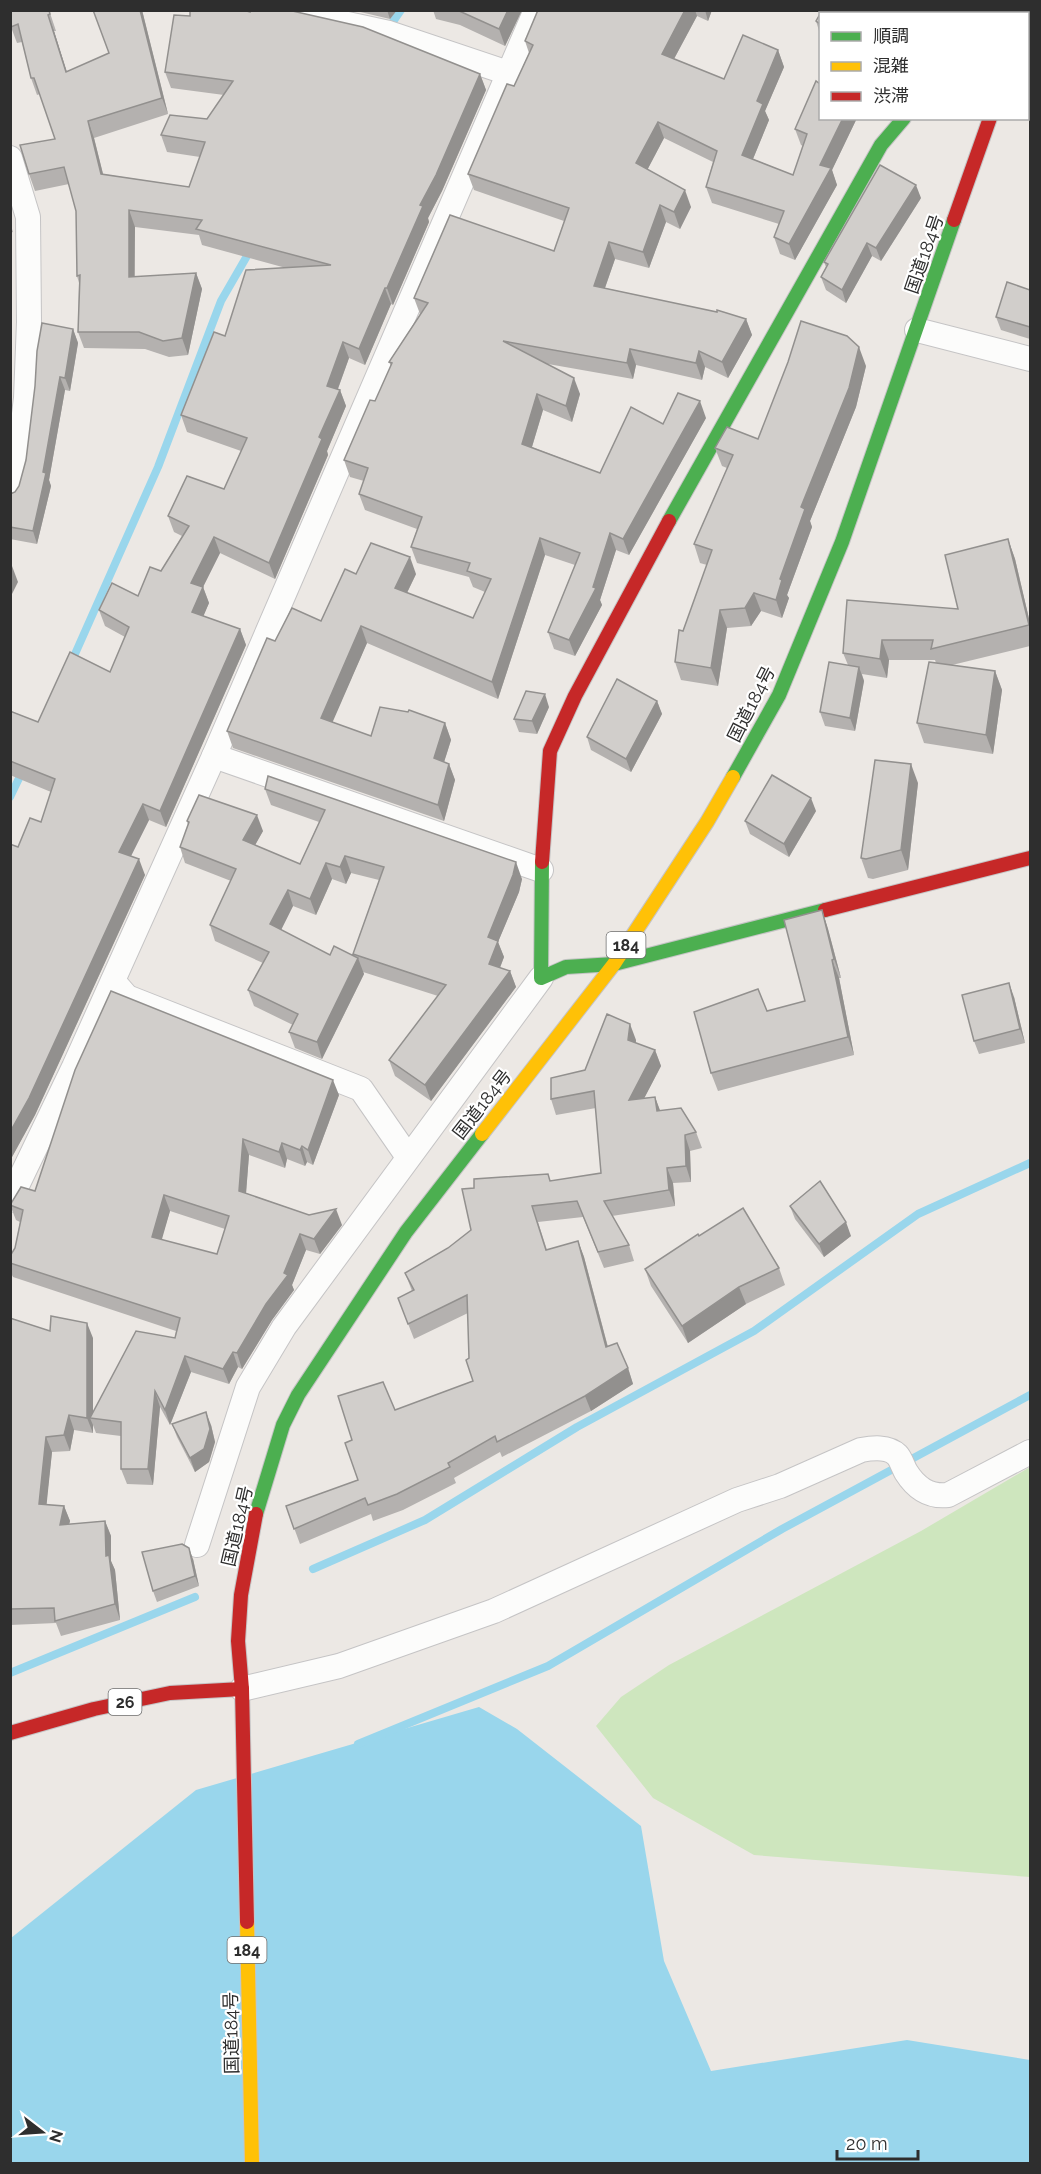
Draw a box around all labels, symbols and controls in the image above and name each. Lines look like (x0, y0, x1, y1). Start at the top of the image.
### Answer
legend (819, 12, 1029, 120)
text: 順調 (873, 25, 909, 46)
text: 混雑 (873, 55, 909, 76)
text: 渋滞 (873, 85, 909, 106)
street label: 国道184号 (901, 212, 947, 296)
street label: 国道184号 (723, 663, 779, 745)
road number: 184 (606, 932, 646, 958)
street label: 国道184号 (448, 1065, 516, 1143)
street label: 国道184号 (218, 1484, 256, 1568)
road number: 26 (108, 1689, 142, 1715)
road number: 184 (228, 1937, 266, 1963)
street label: 国道184号 (220, 1992, 242, 2074)
north arrow (12, 2102, 72, 2162)
scale bar (837, 2123, 918, 2161)
text: N (45, 2128, 67, 2145)
text: 20 m (846, 2133, 888, 2154)

